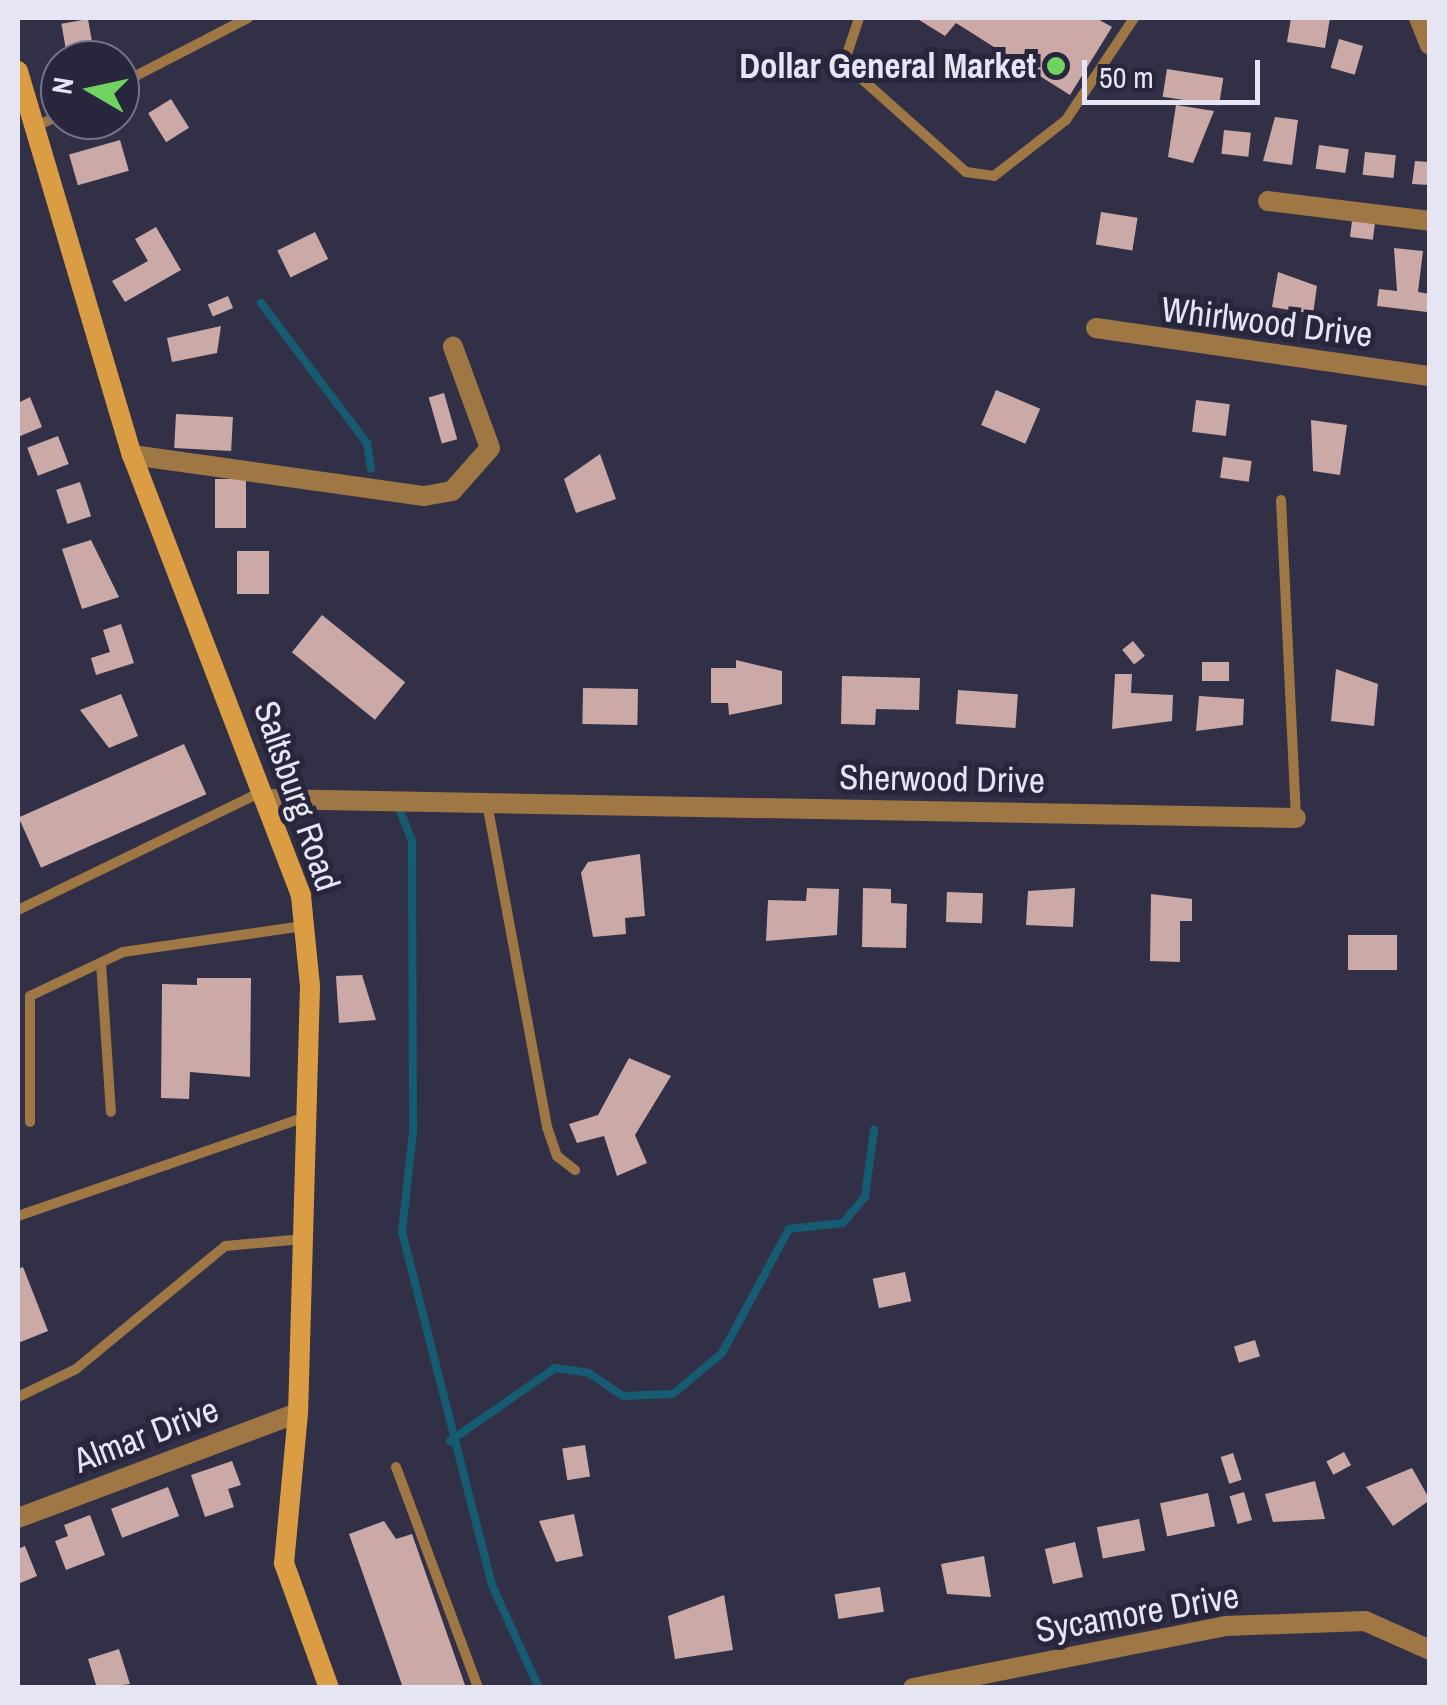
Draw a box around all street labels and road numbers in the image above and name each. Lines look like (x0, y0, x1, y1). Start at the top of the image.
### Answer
street label: Whirlwood Drive (1159, 288, 1375, 356)
street label: Saltsburg Road (245, 696, 349, 896)
street label: Sherwood Drive (839, 756, 1045, 802)
street label: Almar Drive (68, 1388, 224, 1482)
street label: Sycamore Drive (1032, 1574, 1242, 1652)

